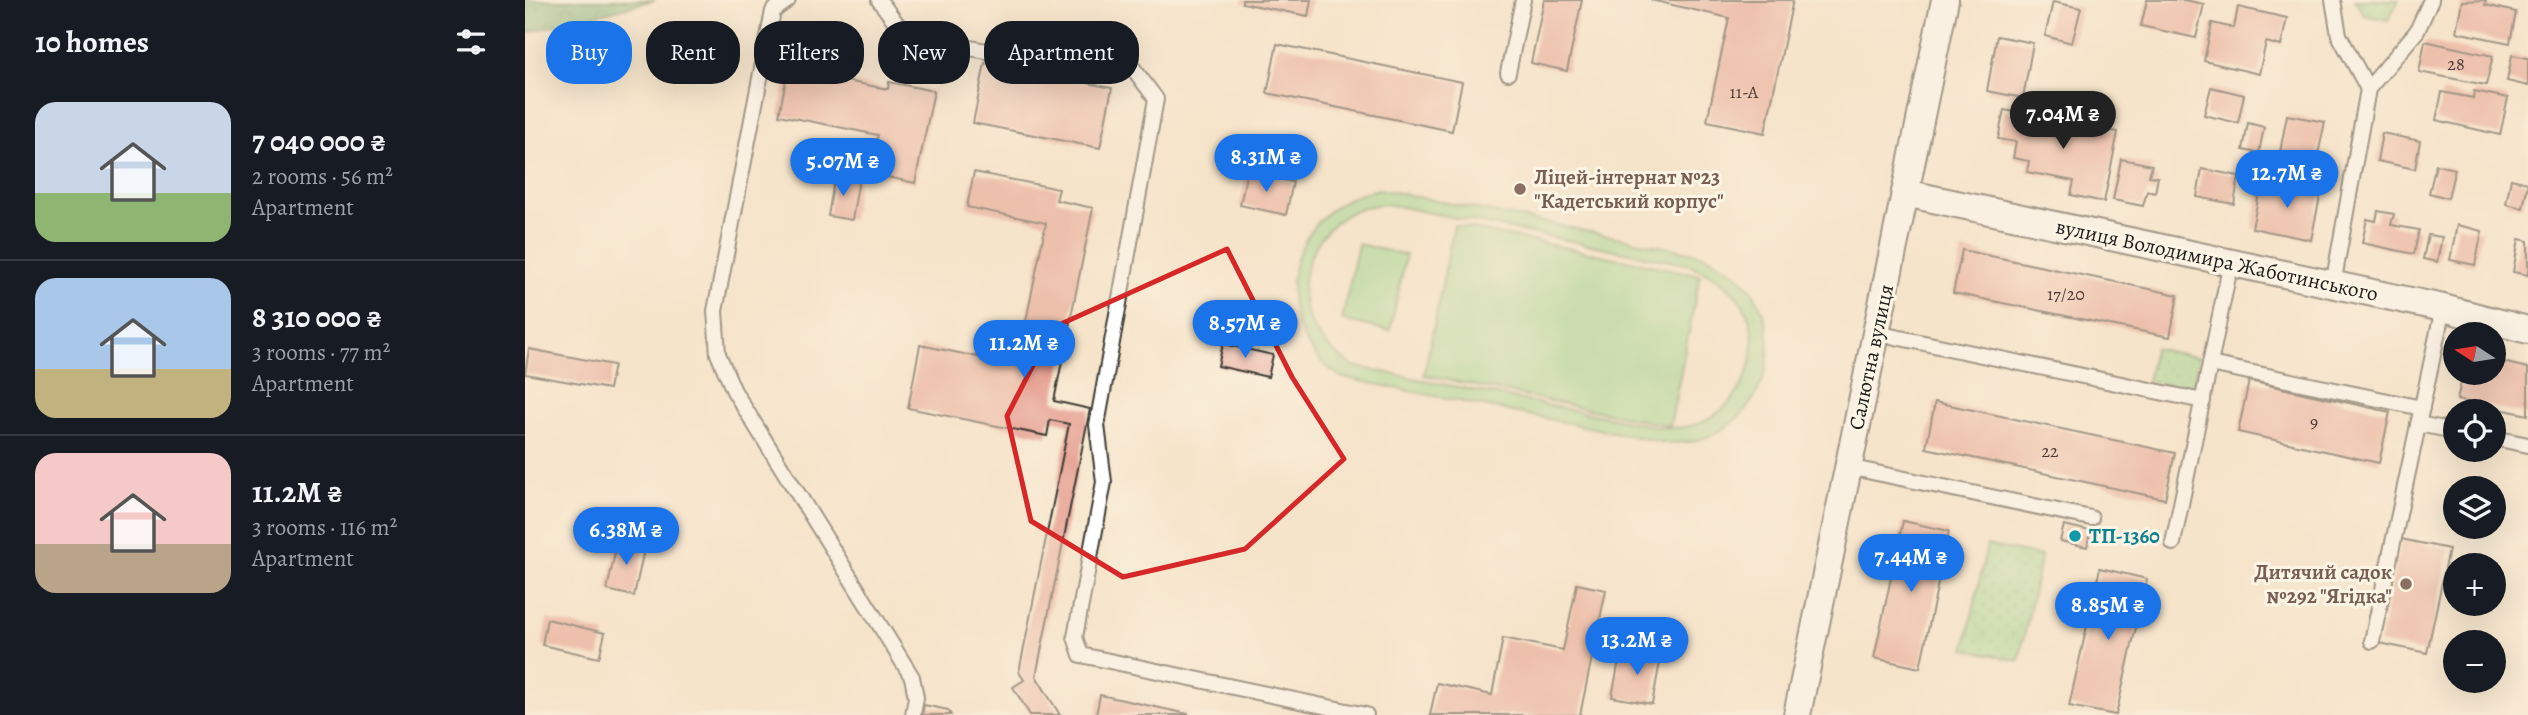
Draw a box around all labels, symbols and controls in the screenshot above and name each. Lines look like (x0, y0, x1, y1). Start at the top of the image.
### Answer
chip: Buy (546, 21, 632, 84)
chip: Rent (646, 21, 740, 84)
chip: Filters (754, 21, 864, 84)
chip: New (878, 21, 970, 84)
chip: Apartment (984, 21, 1139, 84)
text: 10 homes (35, 22, 149, 62)
icon: filters (452, 23, 490, 61)
house number: 28 (2447, 52, 2465, 76)
house number: 11-А (1730, 80, 1759, 104)
pin: 7.04M ₴ (1998, 92, 2128, 151)
text: 7.04M ₴ (2026, 98, 2100, 129)
text: 7 040 000 ₴ (252, 121, 386, 161)
icon: home (91, 130, 175, 214)
pin: 8.31M ₴ (1201, 134, 1331, 194)
pin: 5.07M ₴ (778, 138, 908, 198)
text: 8.31M ₴ (1230, 141, 1302, 172)
text: 5.07M ₴ (806, 145, 880, 176)
pin: 12.7M ₴ (2222, 150, 2352, 210)
text: 12.7M ₴ (2251, 157, 2323, 188)
text: 2 rooms · 56 m² (252, 161, 393, 192)
place label: Ліцей-інтернат №23 "Кадетський корпус" (1534, 163, 1724, 215)
marker: Ліцей-інтернат №23 "Кадетський корпус" (1512, 181, 1528, 197)
text: Apartment (252, 192, 354, 223)
street label: вулиця Володимира Жаботинського (2053, 212, 2381, 308)
street label: Салютна вулиця (1842, 282, 1900, 432)
house number: 17/20 (2047, 282, 2085, 306)
text: 8 310 000 ₴ (252, 297, 382, 337)
pin: 8.57M ₴ (1180, 300, 1310, 360)
icon: home (91, 306, 175, 390)
text: 8.57M ₴ (1209, 307, 1281, 338)
pin: 11.2M ₴ (959, 320, 1089, 380)
north arrow (2443, 322, 2506, 385)
map controls (2443, 322, 2506, 693)
text: 11.2M ₴ (989, 327, 1059, 358)
text: 3 rooms · 77 m² (252, 337, 390, 368)
text: Apartment (252, 368, 354, 399)
button: locate (2443, 399, 2506, 462)
house number: 9 (2310, 410, 2318, 434)
house number: 22 (2041, 439, 2059, 463)
text: 11.2M ₴ (252, 472, 343, 512)
button: layers (2443, 476, 2506, 539)
icon: home (91, 481, 175, 565)
pin: 6.38M ₴ (561, 508, 691, 567)
text: 3 rooms · 116 m² (252, 512, 397, 543)
text: 6.38M ₴ (589, 514, 663, 545)
place label: ТП-1360 (2089, 522, 2160, 550)
marker: ТП-1360 (2067, 528, 2083, 544)
pin: 7.44M ₴ (1846, 534, 1976, 594)
text: 7.44M ₴ (1874, 541, 1948, 572)
text: Apartment (252, 543, 354, 574)
button: + (2443, 553, 2506, 616)
place label: Дитячий садок №292 "Ягідка" (2254, 558, 2392, 610)
marker: Дитячий садок №292 "Ягідка" (2398, 576, 2414, 592)
pin: 8.85M ₴ (2043, 582, 2173, 642)
text: 8.85M ₴ (2071, 589, 2145, 620)
pin: 13.2M ₴ (1572, 618, 1702, 677)
text: 13.2M ₴ (1601, 624, 1673, 655)
button: − (2443, 630, 2506, 693)

